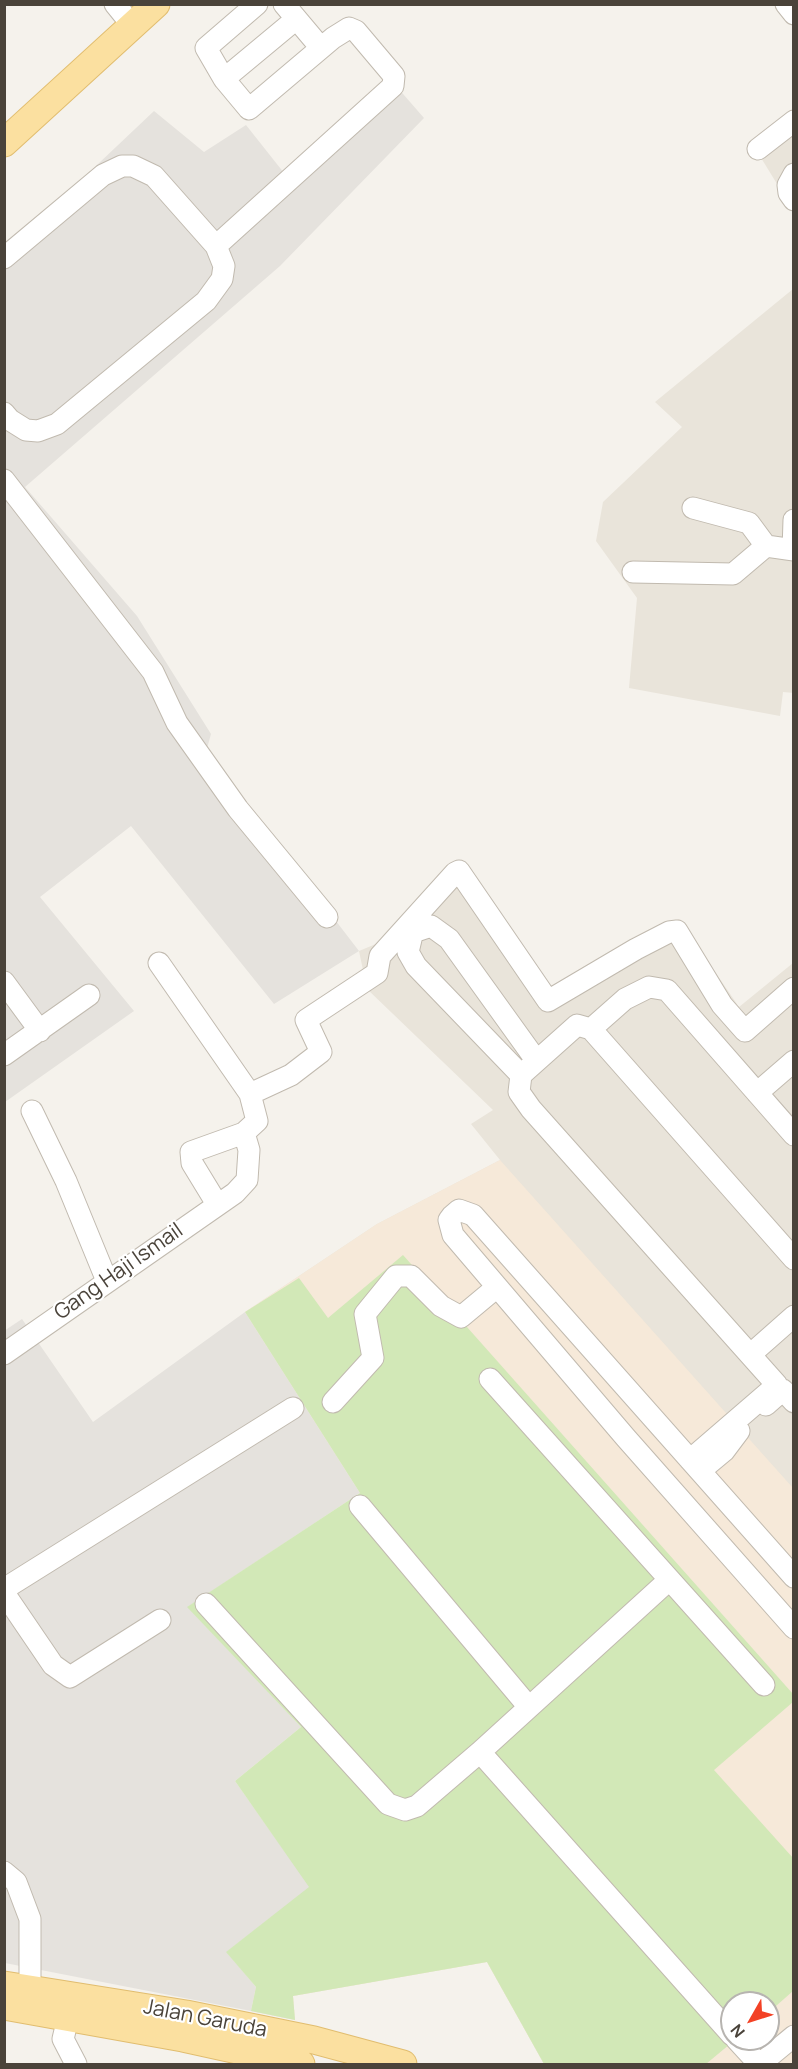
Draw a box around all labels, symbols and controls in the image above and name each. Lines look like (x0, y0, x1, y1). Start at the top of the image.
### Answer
street label: Gang Haji Ismail (50, 1218, 188, 1326)
north arrow (720, 1991, 780, 2051)
street label: Jalan Garuda (141, 1995, 269, 2043)
text: N (725, 2020, 750, 2042)

